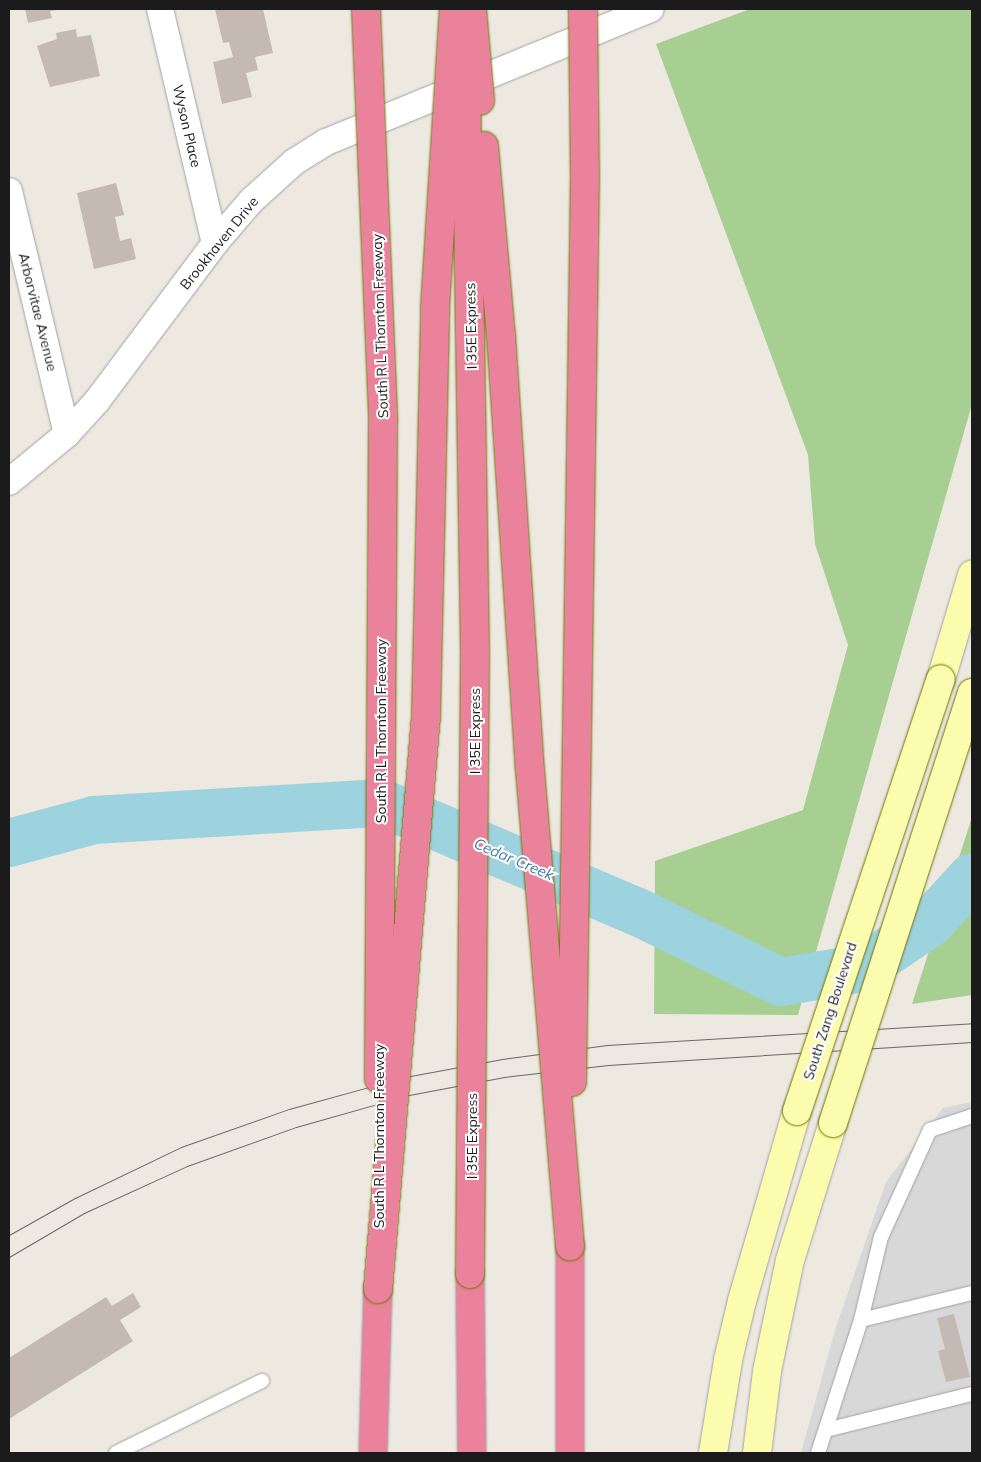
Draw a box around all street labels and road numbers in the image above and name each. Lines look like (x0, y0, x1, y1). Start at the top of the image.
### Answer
street label: Wyson Place (169, 83, 205, 169)
street label: Brookhaven Drive (176, 193, 262, 293)
street label: South R L Thornton Freeway (368, 234, 392, 418)
street label: Arborvitae Avenue (15, 251, 61, 373)
street label: I 35E Express (462, 283, 480, 369)
street label: South R L Thornton Freeway (373, 639, 389, 823)
street label: I 35E Express (467, 688, 483, 774)
street label: South Zang Boulevard (800, 940, 860, 1082)
street label: South R L Thornton Freeway (371, 1044, 387, 1228)
street label: I 35E Express (464, 1093, 480, 1179)

